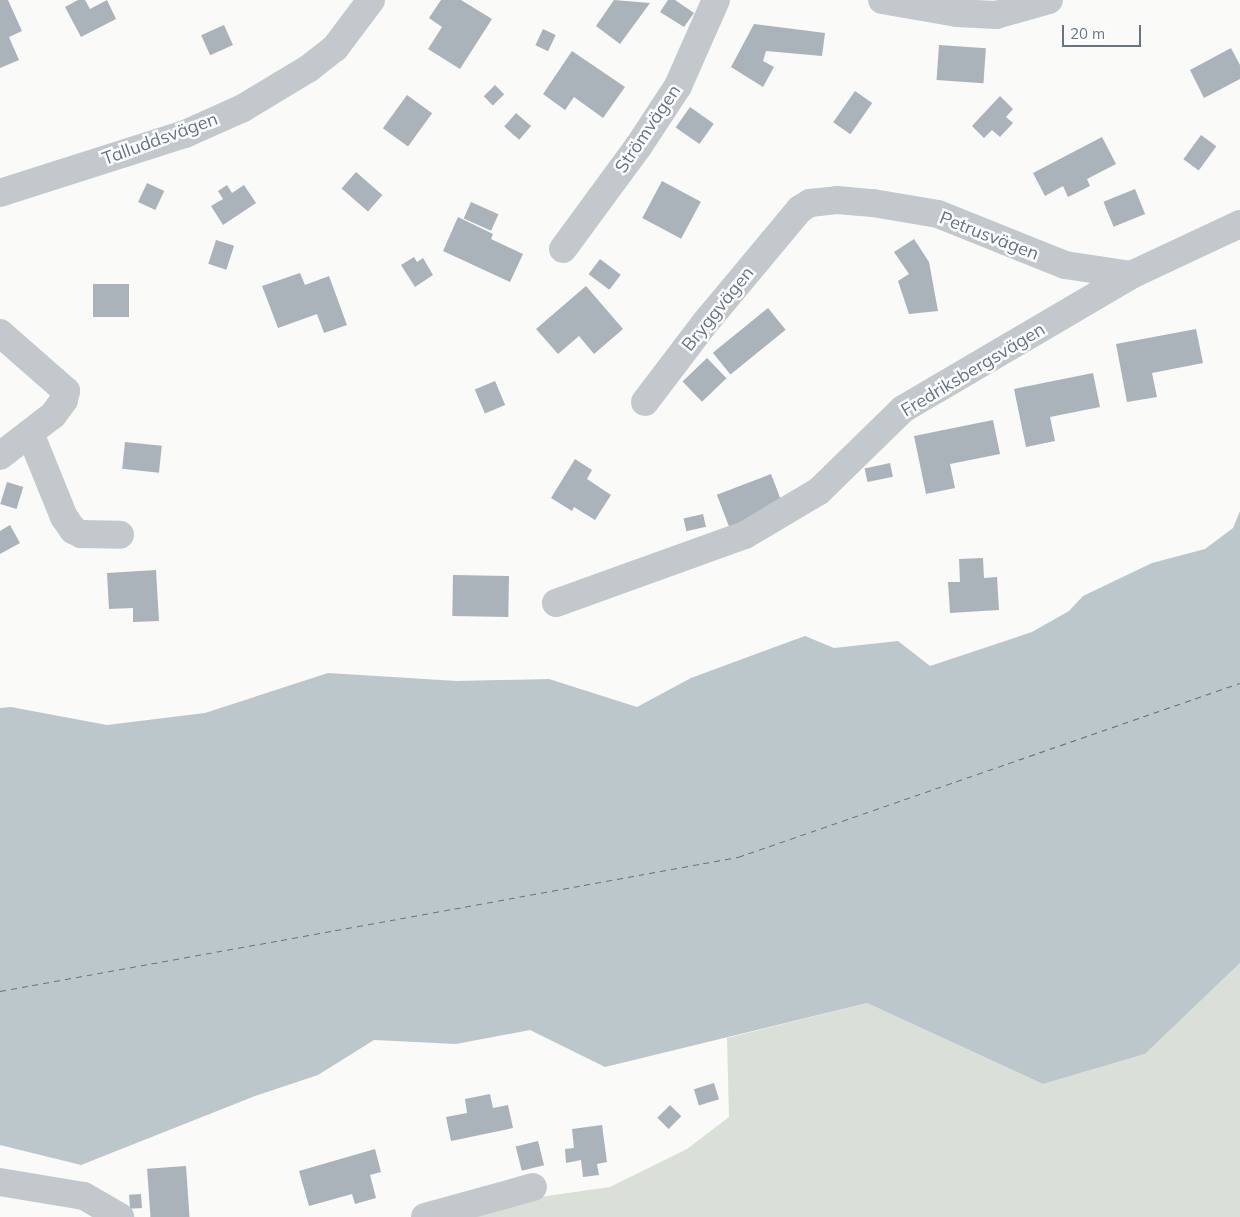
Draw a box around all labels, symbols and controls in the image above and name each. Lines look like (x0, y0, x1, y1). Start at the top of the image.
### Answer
scale bar (1065, 15, 1144, 47)
text: 20 m (1070, 24, 1105, 43)
street label: Strömvägen (611, 81, 685, 177)
street label: Talluddsvägen (99, 108, 221, 170)
street label: Petrusvägen (936, 207, 1042, 265)
street label: Bryggvägen (678, 263, 758, 355)
street label: Fredriksbergsvägen (897, 319, 1049, 421)

